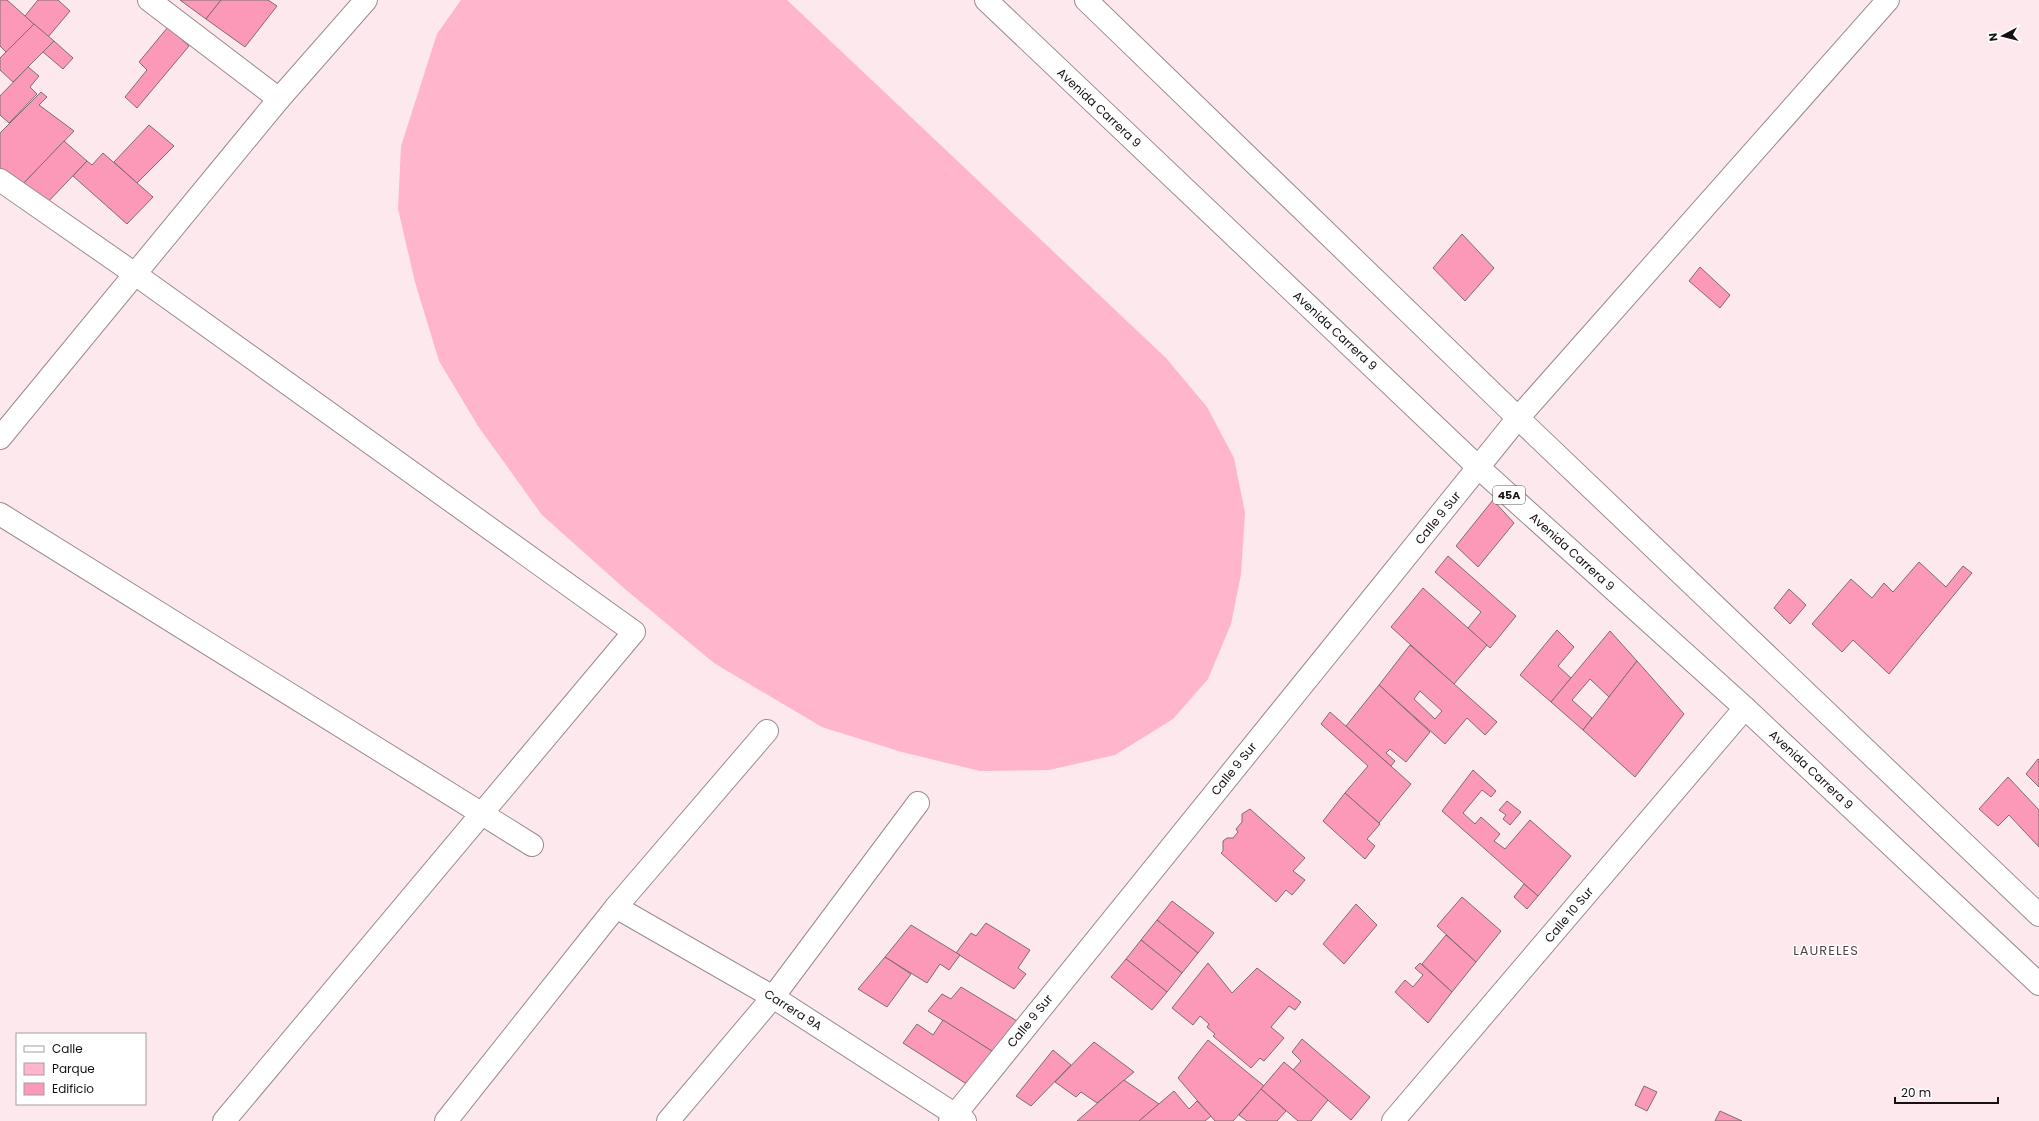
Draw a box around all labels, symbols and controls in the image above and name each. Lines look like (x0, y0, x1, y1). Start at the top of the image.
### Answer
north arrow (1983, 16, 2023, 56)
text: N (1985, 32, 2002, 42)
street label: Avenida Carrera 9 (1054, 64, 1145, 151)
street label: Avenida Carrera 9 (1290, 287, 1381, 374)
road number: 45A (1493, 486, 1525, 504)
street label: Calle 9 Sur (1411, 487, 1465, 548)
street label: Avenida Carrera 9 (1526, 509, 1619, 595)
street label: Avenida Carrera 9 (1766, 726, 1857, 813)
street label: Calle 9 Sur (1207, 738, 1261, 799)
street label: Calle 10 Sur (1540, 883, 1597, 946)
district label: LAURELES (1793, 941, 1859, 960)
street label: Carrera 9A (761, 985, 825, 1034)
street label: Calle 9 Sur (1003, 990, 1057, 1051)
legend (16, 1033, 146, 1105)
text: Calle (52, 1040, 83, 1057)
text: Parque (52, 1060, 95, 1077)
scale bar (1895, 1079, 1998, 1105)
text: Edificio (52, 1080, 94, 1097)
text: 20 m (1901, 1084, 1931, 1101)

